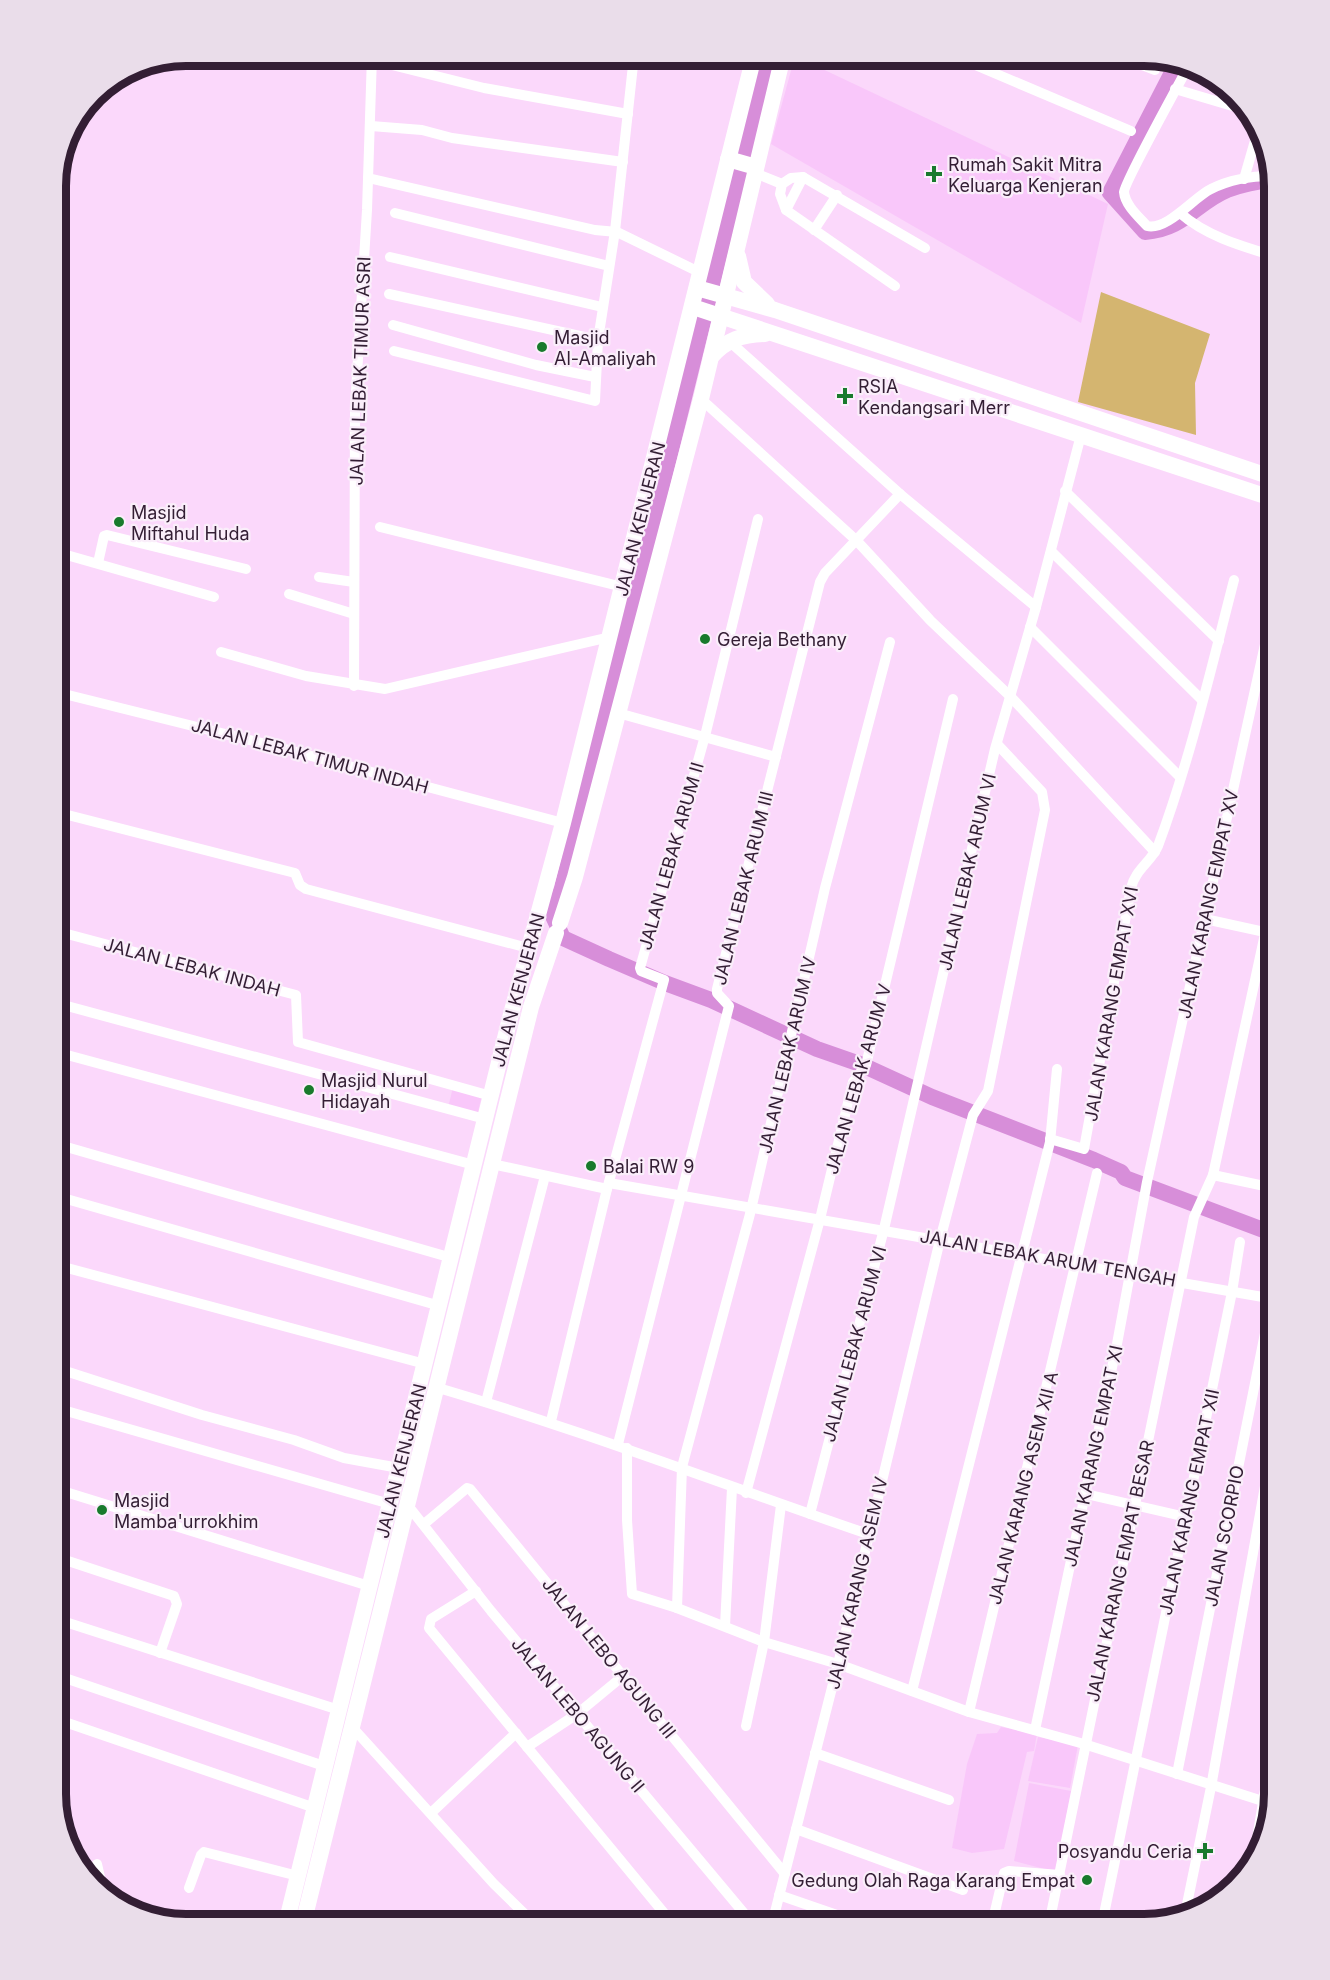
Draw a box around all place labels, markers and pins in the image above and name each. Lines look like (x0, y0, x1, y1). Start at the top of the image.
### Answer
place label: Rumah Sakit Mitra Keluarga Kenjeran (948, 154, 1103, 196)
marker: Rumah Sakit Mitra Keluarga Kenjeran (925, 165, 943, 183)
place label: Masjid Al-Amaliyah (554, 327, 656, 369)
marker: Masjid Al-Amaliyah (535, 340, 549, 354)
place label: RSIA Kendangsari Merr (858, 376, 1010, 418)
marker: RSIA Kendangsari Merr (836, 387, 854, 405)
place label: Masjid Miftahul Huda (131, 502, 250, 544)
marker: Masjid Miftahul Huda (112, 515, 126, 529)
place label: Gereja Bethany (717, 629, 847, 650)
marker: Gereja Bethany (698, 632, 712, 646)
place label: Masjid Nurul Hidayah (321, 1070, 428, 1112)
marker: Masjid Nurul Hidayah (302, 1083, 316, 1097)
place label: Balai RW 9 (603, 1156, 694, 1177)
marker: Balai RW 9 (584, 1159, 598, 1173)
place label: Masjid Mamba'urrokhim (114, 1490, 258, 1532)
marker: Masjid Mamba'urrokhim (95, 1503, 109, 1517)
place label: Posyandu Ceria (1058, 1841, 1192, 1862)
marker: Posyandu Ceria (1196, 1842, 1214, 1860)
place label: Gedung Olah Raga Karang Empat (791, 1870, 1075, 1891)
marker: Gedung Olah Raga Karang Empat (1080, 1873, 1094, 1887)

